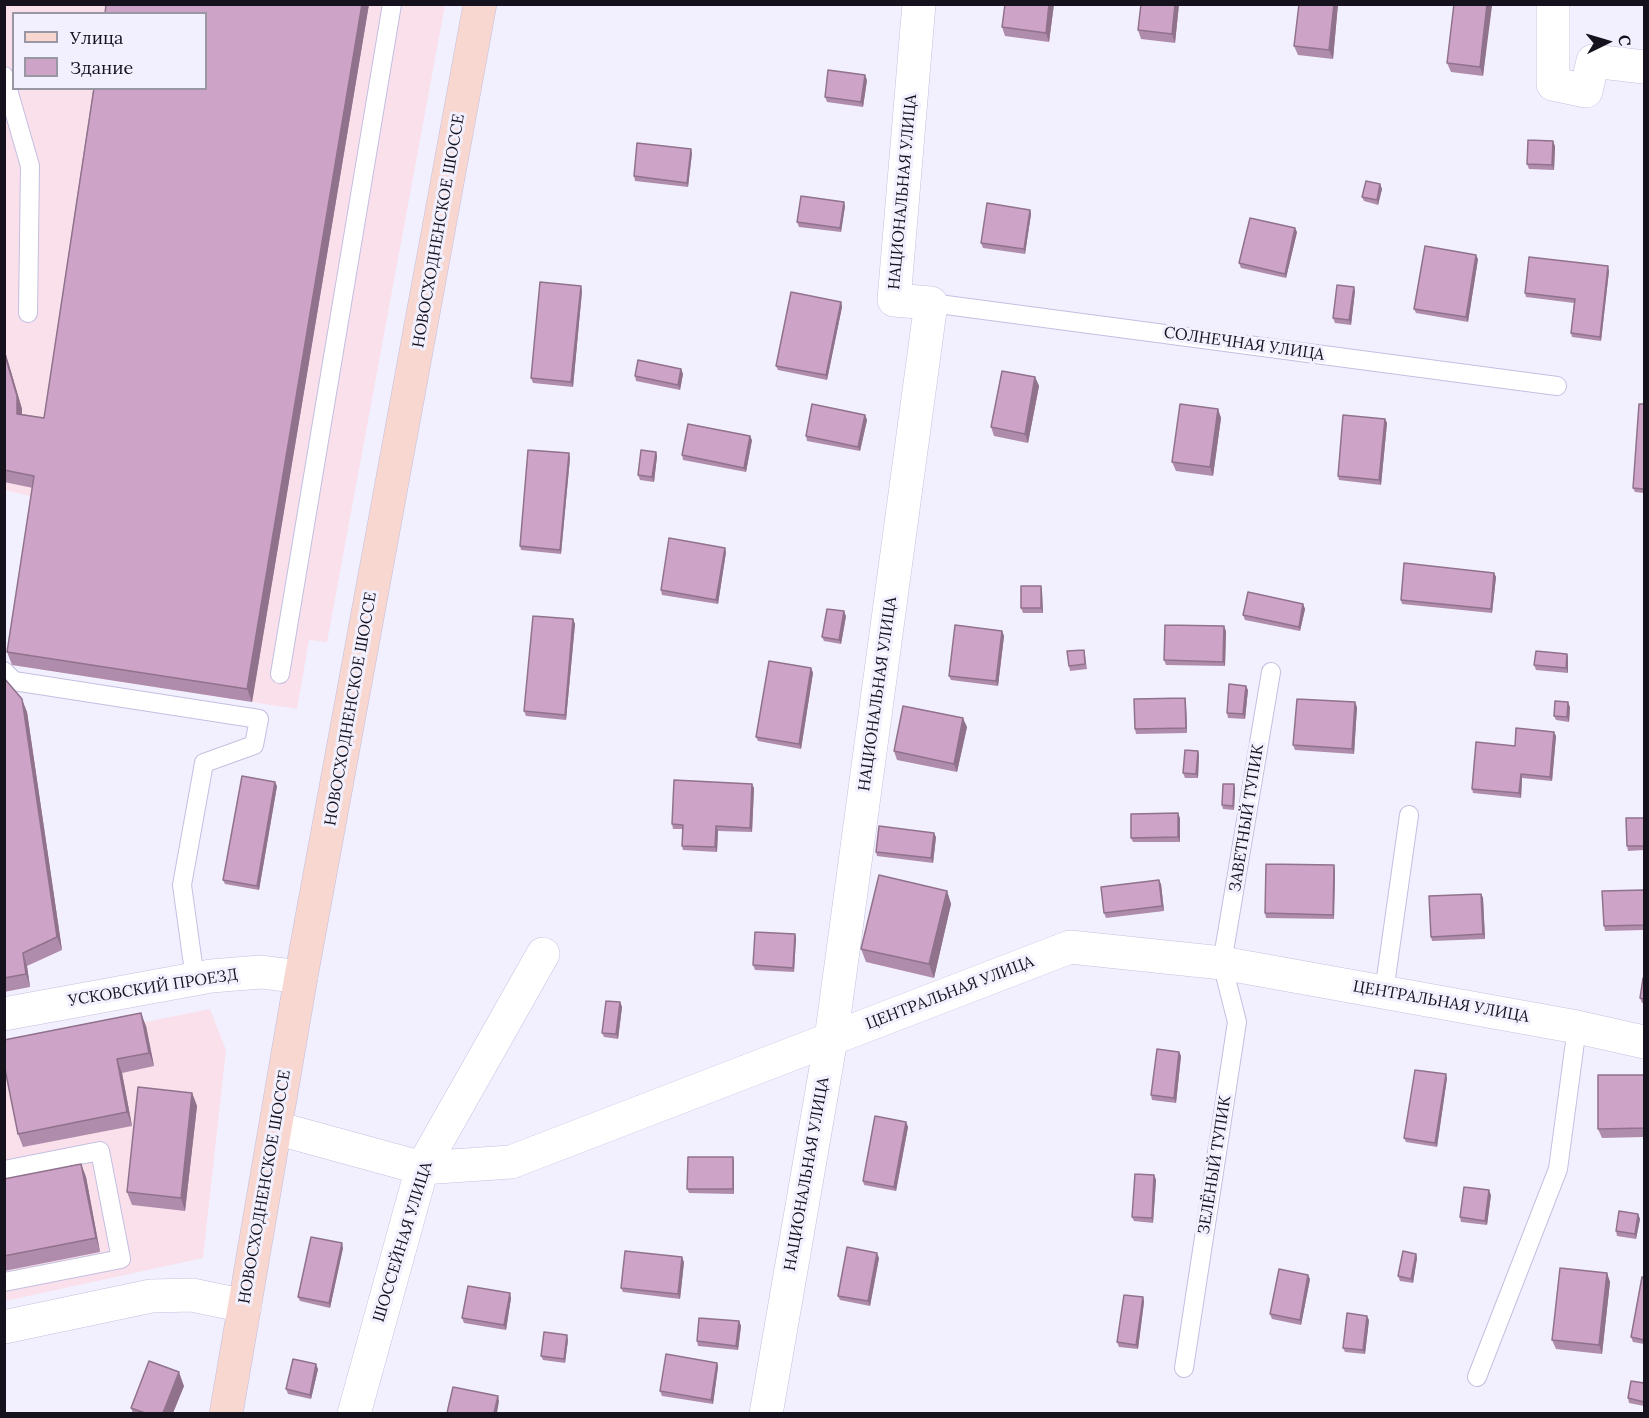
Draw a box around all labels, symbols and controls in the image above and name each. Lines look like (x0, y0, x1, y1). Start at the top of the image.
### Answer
legend (12, 12, 207, 90)
north arrow (1577, 12, 1637, 72)
text: Улица (70, 26, 123, 49)
text: С (1614, 34, 1635, 47)
text: Здание (70, 56, 133, 79)
street label: НАЦИОНАЛЬНАЯ УЛИЦА (885, 93, 921, 291)
street label: НОВОСХОДНЕНСКОЕ ШОССЕ (409, 113, 469, 349)
street label: СОЛНЕЧНАЯ УЛИЦА (1163, 323, 1325, 365)
street label: НОВОСХОДНЕНСКОЕ ШОССЕ (321, 591, 381, 827)
street label: НАЦИОНАЛЬНАЯ УЛИЦА (855, 596, 901, 792)
street label: ЗАВЕТНЫЙ ТУПИК (1226, 743, 1268, 893)
street label: ЦЕНТРАЛЬНАЯ УЛИЦА (863, 952, 1037, 1034)
street label: УСКОВСКИЙ ПРОЕЗД (67, 965, 239, 1011)
street label: ЦЕНТРАЛЬНАЯ УЛИЦА (1351, 977, 1531, 1027)
street label: НОВОСХОДНЕНСКОЕ ШОССЕ (235, 1069, 295, 1305)
street label: НАЦИОНАЛЬНАЯ УЛИЦА (781, 1076, 833, 1272)
street label: ЗЕЛЁНЫЙ ТУПИК (1195, 1094, 1235, 1236)
street label: ШОССЕЙНАЯ УЛИЦА (369, 1159, 437, 1325)

